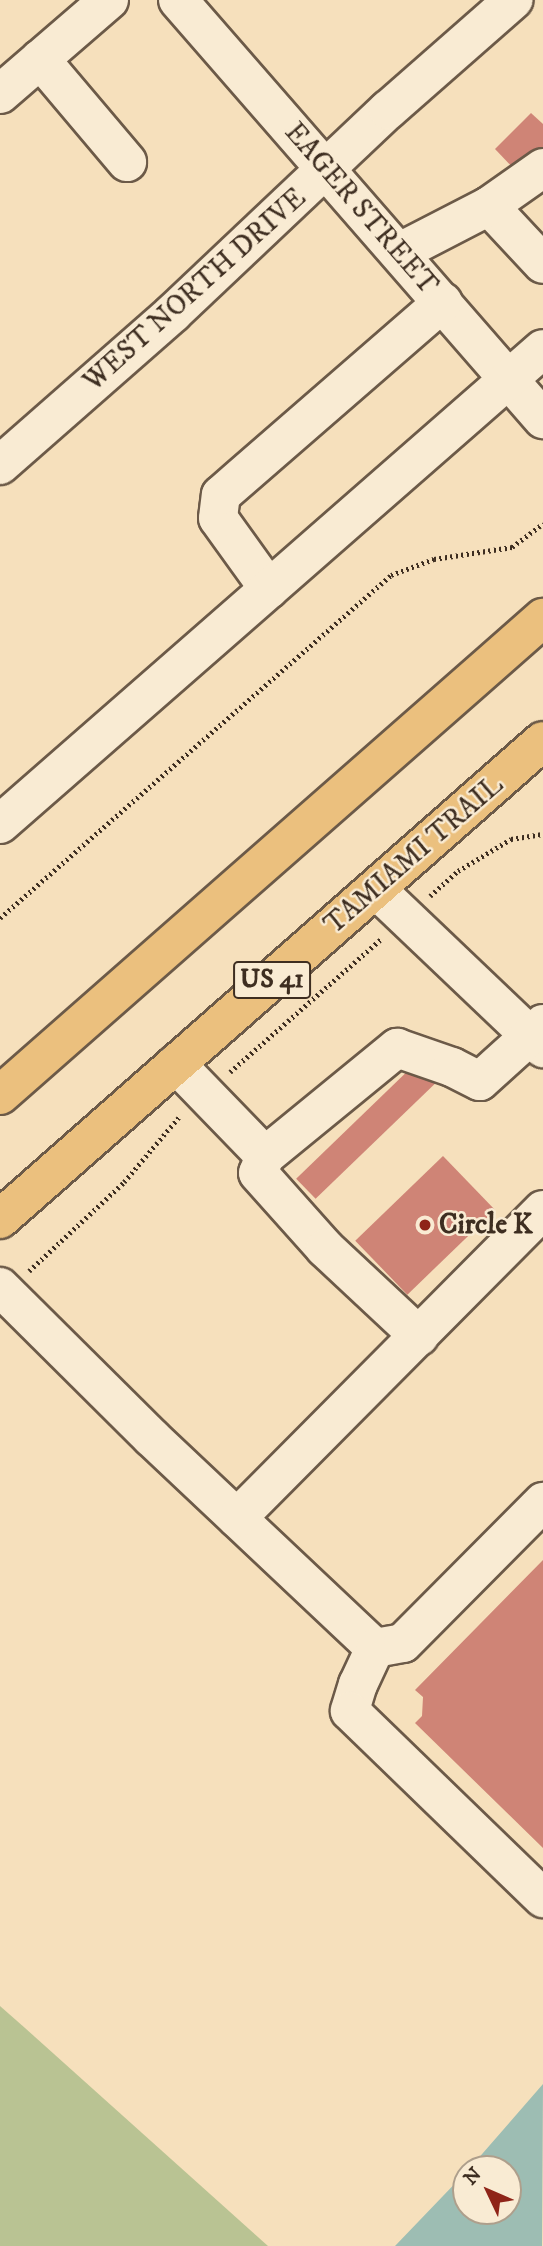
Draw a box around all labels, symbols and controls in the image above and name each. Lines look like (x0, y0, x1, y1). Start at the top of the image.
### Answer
street label: EAGER STREET (277, 116, 445, 302)
street label: WEST NORTH DRIVE (77, 181, 313, 399)
street label: TAMIAMI TRAIL (318, 768, 510, 942)
road number: US 41 (232, 958, 312, 1002)
place label: Circle K (439, 1208, 533, 1242)
marker: Circle K (417, 1217, 433, 1233)
north arrow (452, 2155, 522, 2225)
text: N (459, 2163, 487, 2190)

